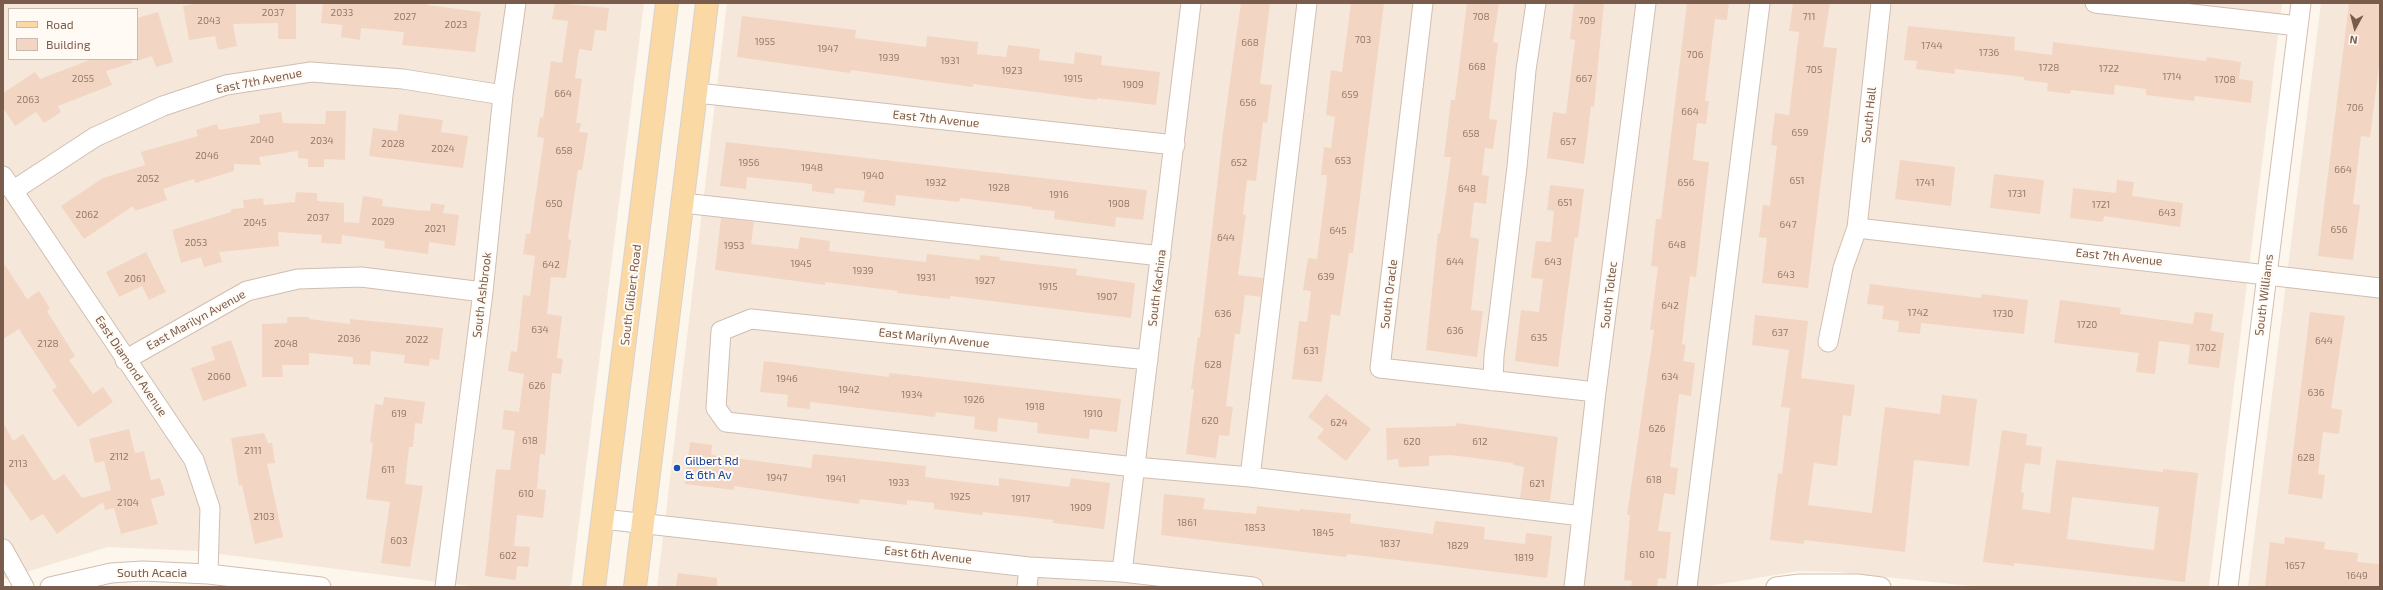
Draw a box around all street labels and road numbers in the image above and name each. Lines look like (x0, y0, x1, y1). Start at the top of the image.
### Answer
street label: East 7th Avenue (215, 66, 303, 96)
street label: South Hall (1859, 86, 1879, 144)
street label: East 7th Avenue (892, 107, 980, 131)
street label: South Gilbert Road (618, 244, 644, 346)
street label: East 7th Avenue (2075, 245, 2163, 269)
street label: South Kachina (1145, 249, 1169, 327)
street label: South Ashbrook (470, 251, 494, 339)
street label: South Williams (2252, 253, 2276, 337)
street label: South Oracle (1378, 258, 1400, 330)
street label: South Toltec (1598, 261, 1620, 329)
street label: East Marilyn Avenue (144, 287, 248, 353)
street label: East Diamond Avenue (92, 313, 170, 419)
street label: East Marilyn Avenue (878, 325, 990, 351)
street label: East 6th Avenue (884, 543, 972, 567)
street label: South Acacia (117, 566, 187, 580)

